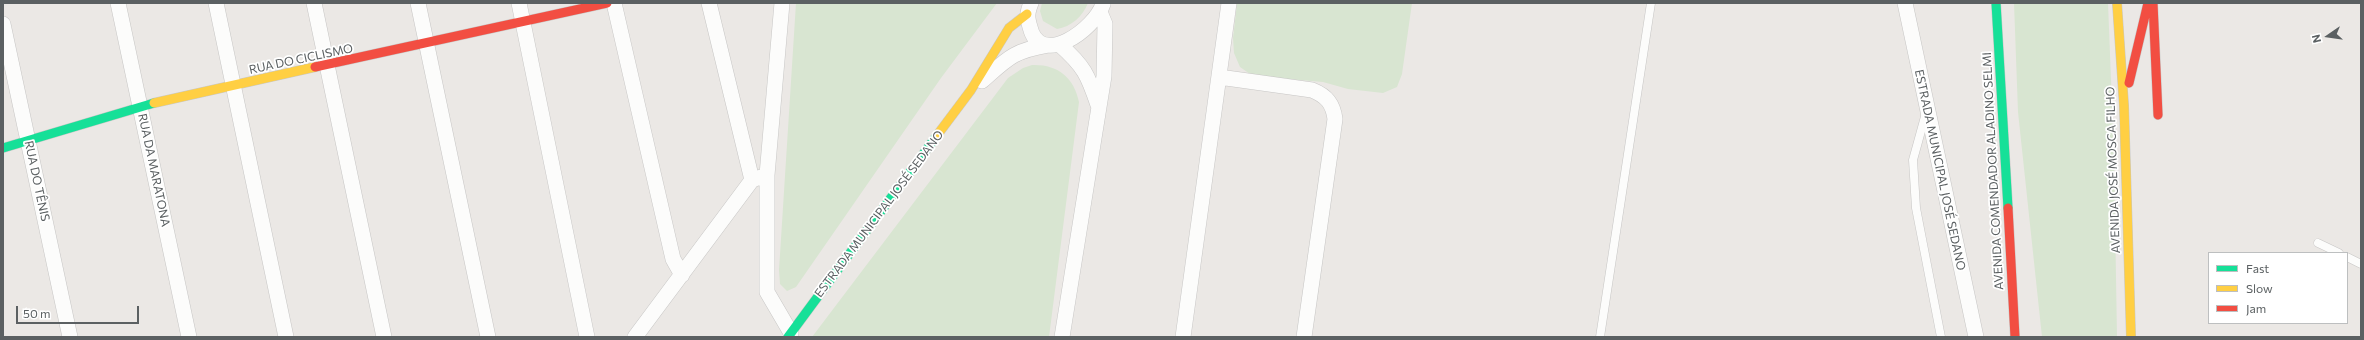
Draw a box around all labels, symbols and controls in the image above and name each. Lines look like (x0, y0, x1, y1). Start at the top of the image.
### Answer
north arrow (2308, 16, 2348, 56)
text: N (2309, 33, 2323, 44)
street label: RUA DO CICLISMO (248, 41, 354, 77)
street label: AVENIDA COMENDADOR ALADINO SELMI (1980, 52, 2006, 290)
street label: ESTRADA MUNICIPAL JOSÉ SEDANO (1912, 68, 1968, 272)
street label: AVENIDA JOSÉ MOSCA FILHO (2103, 86, 2123, 254)
street label: RUA DA MARATONA (135, 112, 173, 228)
street label: ESTRADA MUNICIPAL JOSÉ SEDANO (812, 128, 946, 300)
street label: RUA DO TÊNIS (21, 139, 53, 223)
legend (2208, 252, 2348, 324)
text: Fast (2246, 261, 2269, 275)
text: Slow (2246, 281, 2273, 295)
scale bar (18, 298, 141, 324)
text: Jam (2246, 301, 2266, 315)
text: 50 m (23, 306, 51, 320)

